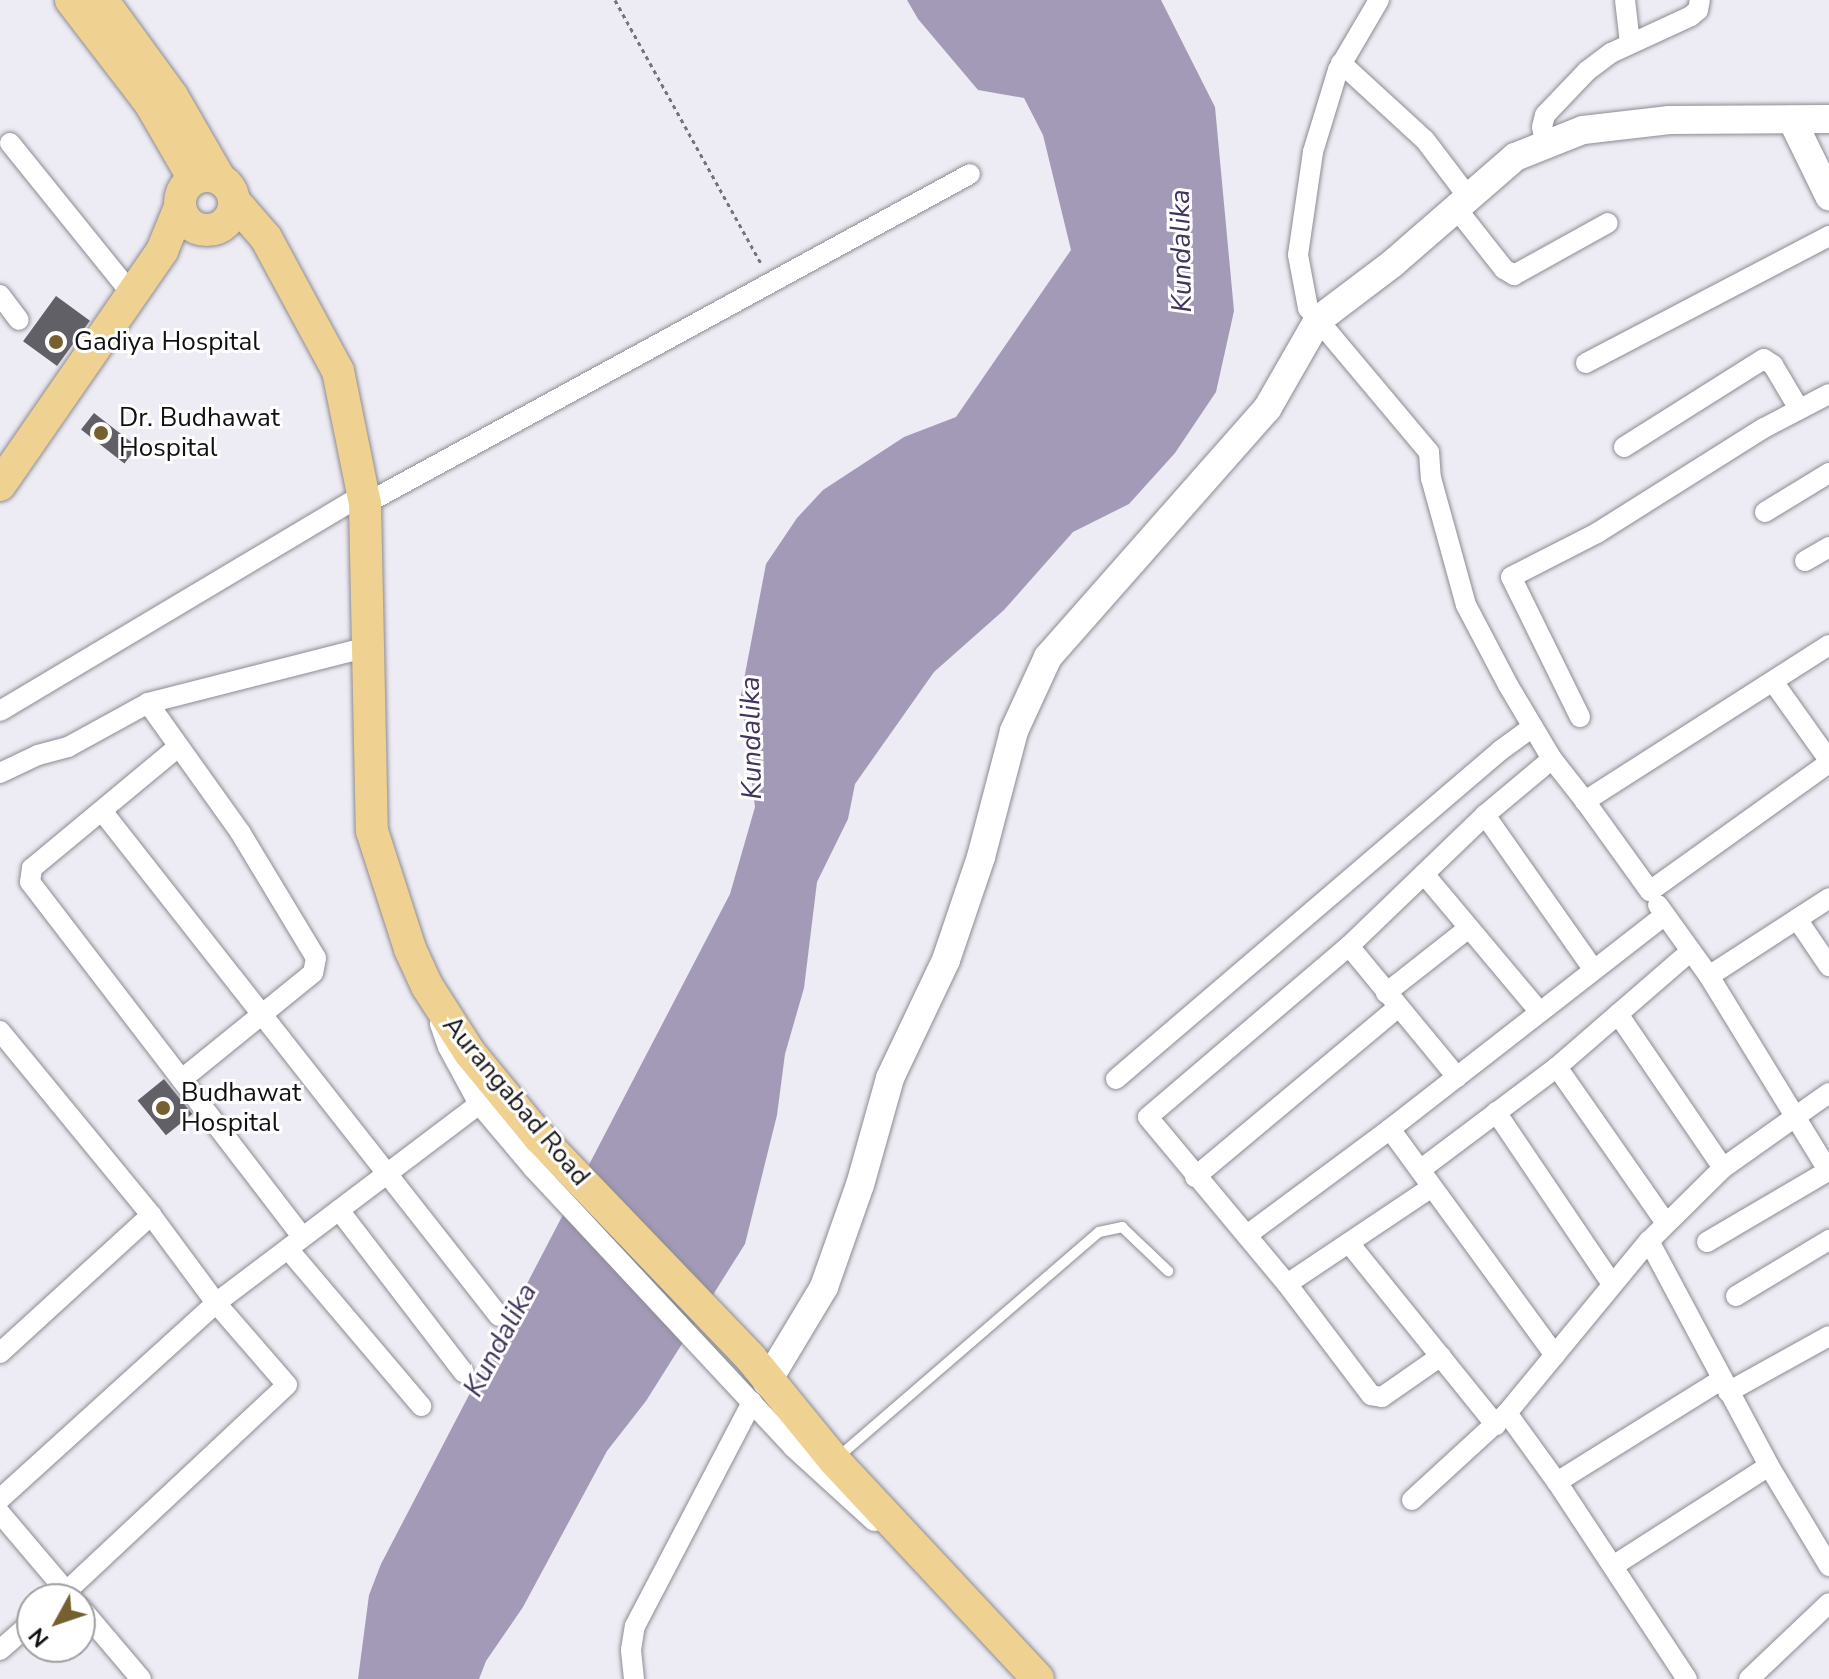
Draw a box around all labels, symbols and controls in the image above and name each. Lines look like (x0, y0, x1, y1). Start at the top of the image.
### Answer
water label: Kundalika (1163, 189, 1199, 313)
place label: Gadiya Hospital (74, 326, 260, 358)
marker: Gadiya Hospital (45, 331, 67, 353)
place label: Dr. Budhawat Hospital (119, 402, 280, 464)
marker: Dr. Budhawat Hospital (90, 422, 112, 444)
water label: Kundalika (733, 676, 769, 800)
street label: Aurangabad Road (436, 1010, 596, 1192)
place label: Budhawat Hospital (181, 1077, 301, 1138)
marker: Budhawat Hospital (152, 1097, 174, 1119)
water label: Kundalika (456, 1278, 544, 1402)
north arrow (16, 1583, 96, 1663)
text: N (22, 1621, 56, 1653)

